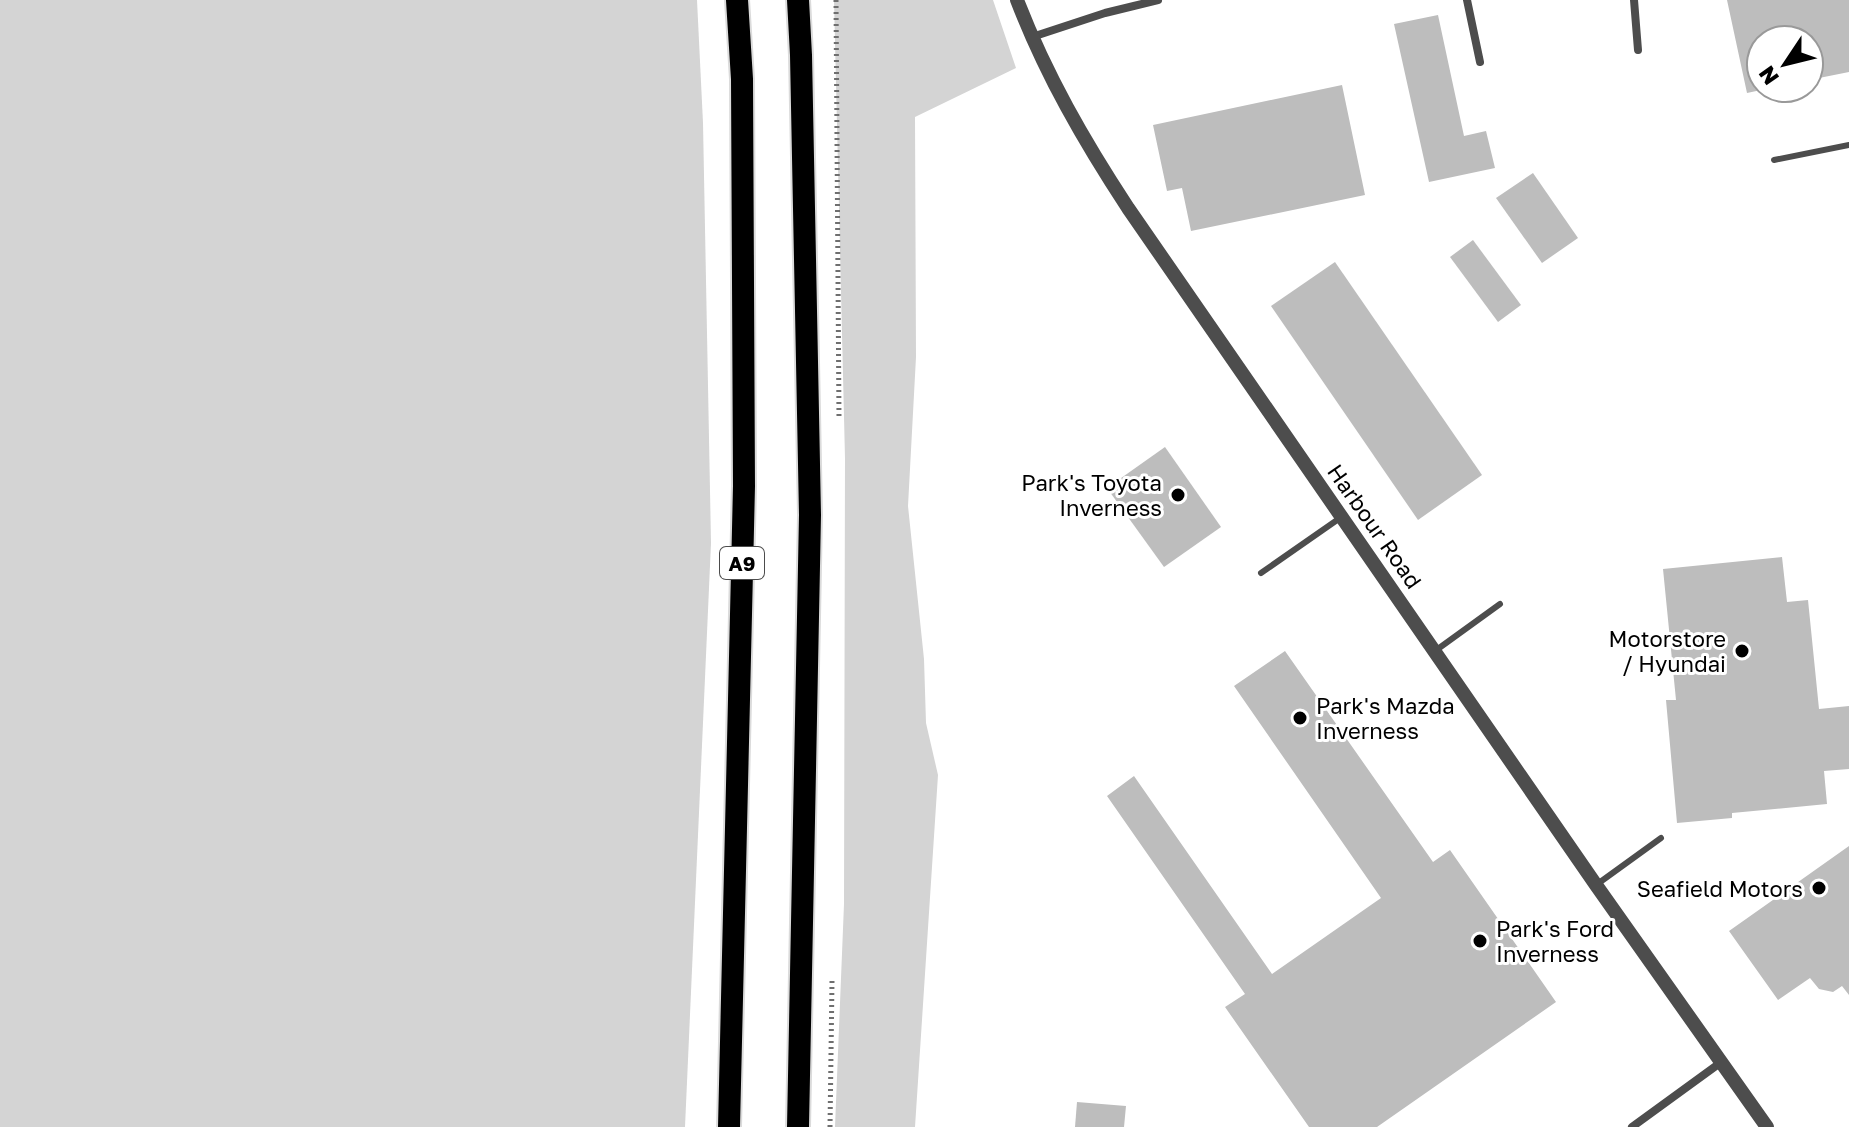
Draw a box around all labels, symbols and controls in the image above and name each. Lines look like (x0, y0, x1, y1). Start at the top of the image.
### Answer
north arrow (1745, 24, 1825, 104)
text: N (1752, 61, 1784, 90)
street label: Harbour Road (1322, 459, 1428, 593)
place label: Park's Toyota Inverness (1021, 469, 1162, 521)
marker: Park's Toyota Inverness (1169, 486, 1187, 504)
road number: A9 (720, 547, 764, 579)
place label: Motorstore / Hyundai (1609, 625, 1726, 677)
marker: Motorstore / Hyundai (1733, 642, 1751, 660)
place label: Park's Mazda Inverness (1316, 692, 1455, 744)
marker: Park's Mazda Inverness (1291, 709, 1309, 727)
place label: Seafield Motors (1637, 875, 1803, 902)
marker: Seafield Motors (1810, 879, 1828, 897)
place label: Park's Ford Inverness (1496, 915, 1614, 967)
marker: Park's Ford Inverness (1471, 932, 1489, 950)

